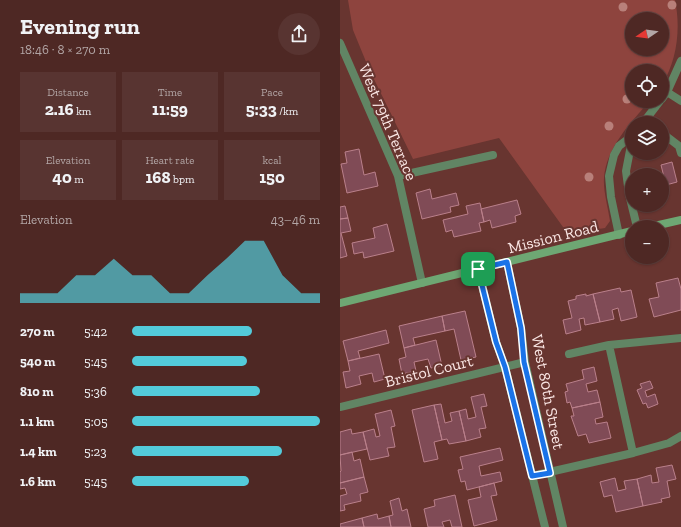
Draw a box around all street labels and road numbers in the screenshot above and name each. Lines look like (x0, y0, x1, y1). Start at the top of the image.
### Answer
street label: West 79th Terrace (355, 61, 421, 183)
street label: Mission Road (506, 217, 600, 257)
street label: West 80th Street (528, 333, 568, 451)
street label: Bristol Court (383, 351, 475, 391)

